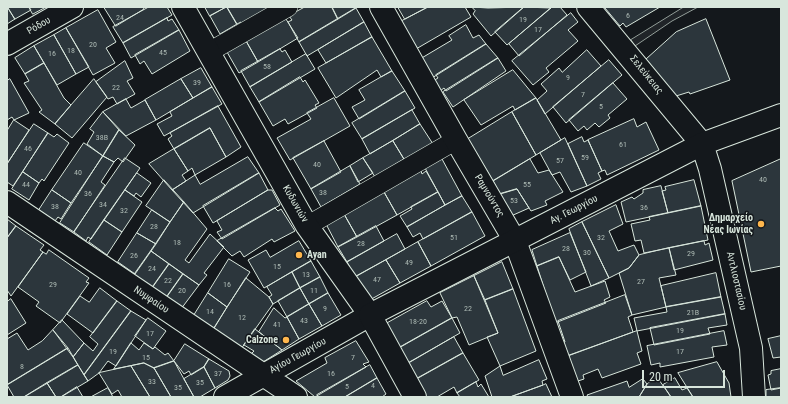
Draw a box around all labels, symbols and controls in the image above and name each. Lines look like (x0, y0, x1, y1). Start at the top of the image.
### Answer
house number: 6 (626, 11, 630, 21)
house number: 24 (116, 13, 124, 23)
street label: Ρόδου (25, 14, 53, 38)
house number: 19 (519, 15, 527, 25)
house number: 17 (534, 25, 542, 35)
house number: 20 (89, 40, 97, 50)
house number: 18 (67, 46, 75, 56)
house number: 45 (159, 48, 167, 58)
house number: 16 (48, 49, 56, 59)
street label: Σελεύκειας (627, 53, 665, 97)
house number: 58 (263, 62, 271, 72)
house number: 9 (566, 73, 570, 83)
house number: 39 (193, 78, 201, 88)
house number: 22 (112, 83, 120, 93)
house number: 7 (581, 90, 585, 100)
house number: 5 (599, 102, 603, 112)
house number: 38Β (96, 133, 108, 143)
house number: 61 (619, 140, 627, 150)
house number: 46 (24, 144, 32, 154)
house number: 59 (581, 153, 589, 163)
house number: 57 (556, 156, 564, 166)
house number: 40 (313, 160, 321, 170)
house number: 40 (74, 168, 82, 178)
street label: Ραμνούντος (471, 172, 507, 220)
house number: 40 (759, 175, 767, 185)
house number: 44 (22, 180, 30, 190)
house number: 55 (523, 180, 531, 190)
street label: Κυδωνιών (280, 183, 310, 225)
house number: 38 (319, 188, 327, 198)
house number: 36 (84, 189, 92, 199)
street label: Αγ. Γεωργίου (548, 193, 600, 227)
house number: 53 (510, 196, 518, 206)
house number: 34 (99, 200, 107, 210)
house number: 38 (51, 202, 59, 212)
house number: 36 (640, 203, 648, 213)
house number: 32 (120, 206, 128, 216)
place label: Δημαρχείο Νέας Ιωνίας (703, 212, 753, 236)
marker: Δημαρχείο Νέας Ιωνίας (756, 219, 766, 229)
house number: 28 (150, 222, 158, 232)
house number: 51 (450, 233, 458, 243)
house number: 32 (597, 233, 605, 243)
house number: 18 (173, 238, 181, 248)
house number: 28 (357, 239, 365, 249)
house number: 28 (562, 244, 570, 254)
house number: 30 (583, 248, 591, 258)
place label: Ayan (307, 249, 327, 261)
house number: 29 (687, 249, 695, 259)
marker: Ayan (294, 250, 304, 260)
house number: 26 (130, 251, 138, 261)
street label: Αντλιοστασίου (723, 251, 749, 311)
house number: 49 (405, 258, 413, 268)
house number: 15 (273, 262, 281, 272)
house number: 24 (148, 264, 156, 274)
house number: 13 (302, 270, 310, 280)
house number: 47 (373, 275, 381, 285)
house number: 22 (164, 276, 172, 286)
house number: 27 (637, 277, 645, 287)
house number: 29 (49, 280, 57, 290)
house number: 16 (223, 280, 231, 290)
street label: Νυμφαίου (131, 284, 171, 316)
house number: 20 (178, 286, 186, 296)
house number: 11 (310, 286, 318, 296)
house number: 9 (323, 304, 327, 314)
house number: 22 (464, 304, 472, 314)
house number: 14 (206, 307, 214, 317)
house number: 21Β (687, 308, 699, 318)
house number: 12 (238, 313, 246, 323)
house number: 43 (300, 316, 308, 326)
house number: 18-20 (409, 317, 427, 327)
house number: 41 (273, 320, 281, 330)
house number: 19 (676, 326, 684, 336)
house number: 17 (146, 329, 154, 339)
place label: Calzone (246, 334, 278, 346)
marker: Calzone (281, 335, 291, 345)
street label: Αγίου Γεωργίου (268, 336, 328, 376)
house number: 19 (109, 347, 117, 357)
house number: 17 (676, 347, 684, 357)
house number: 15 (142, 353, 150, 363)
house number: 7 (351, 353, 355, 363)
house number: 8 (20, 362, 24, 372)
scale bar (644, 362, 727, 388)
house number: 37 (214, 369, 222, 379)
house number: 16 (327, 369, 335, 379)
text: 20 m (649, 370, 673, 384)
house number: 33 (148, 377, 156, 387)
house number: 35 (196, 378, 204, 388)
house number: 4 (371, 381, 375, 391)
house number: 5 (345, 382, 349, 392)
house number: 35 (174, 383, 182, 393)

